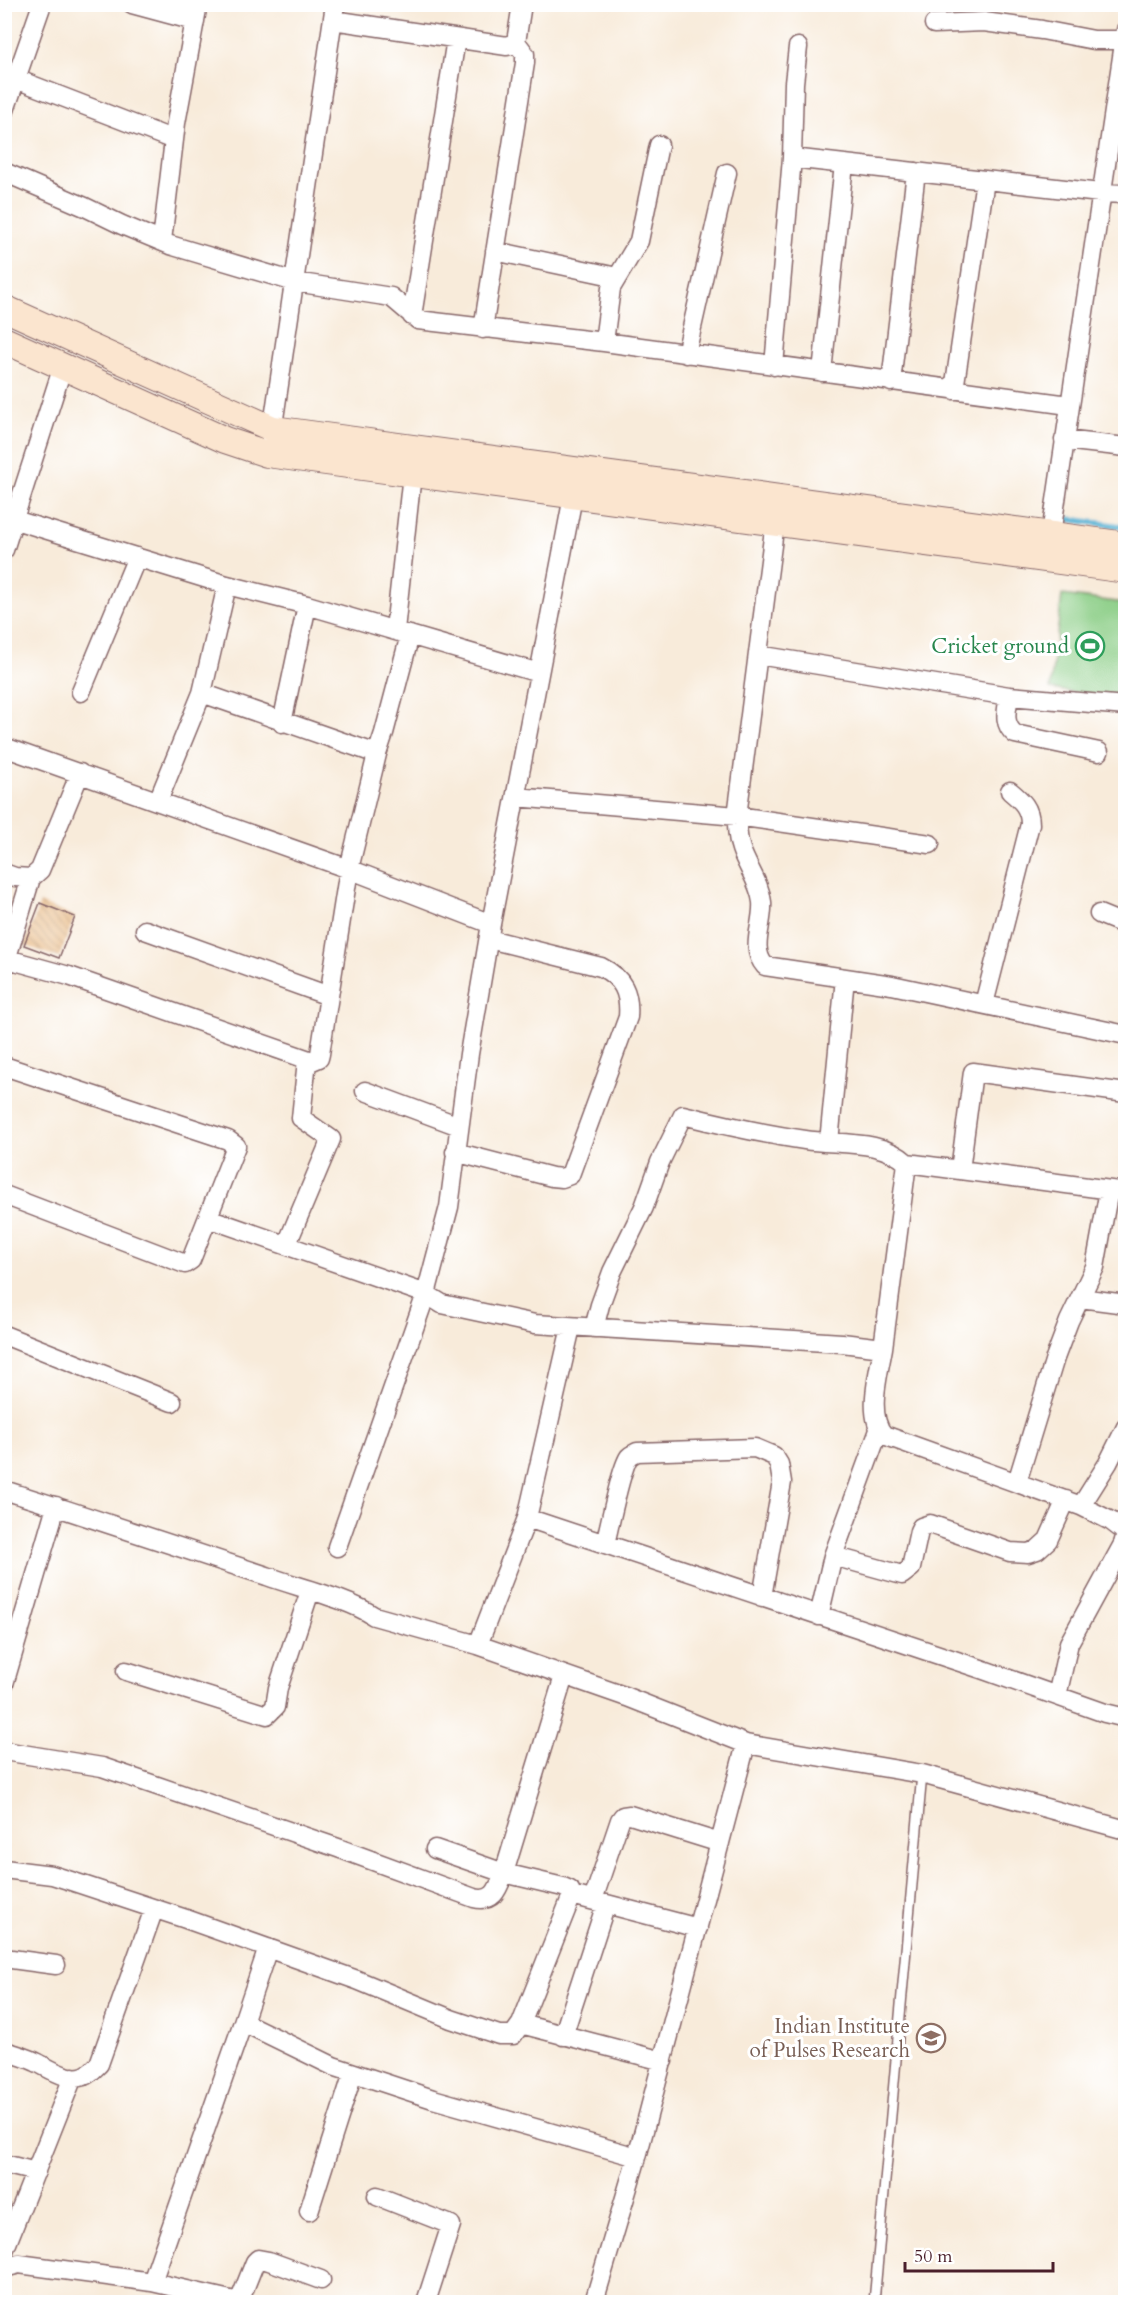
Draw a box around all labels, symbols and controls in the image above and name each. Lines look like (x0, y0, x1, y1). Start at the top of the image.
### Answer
sports icon: Cricket ground (1074, 630, 1106, 662)
place label: Cricket ground (931, 632, 1069, 661)
place label: Indian Institute of Pulses Research (750, 2012, 910, 2065)
school or university icon: Indian Institute of Pulses Research (915, 2022, 947, 2054)
scale bar (905, 2235, 1054, 2273)
text: 50 m (914, 2244, 953, 2269)

